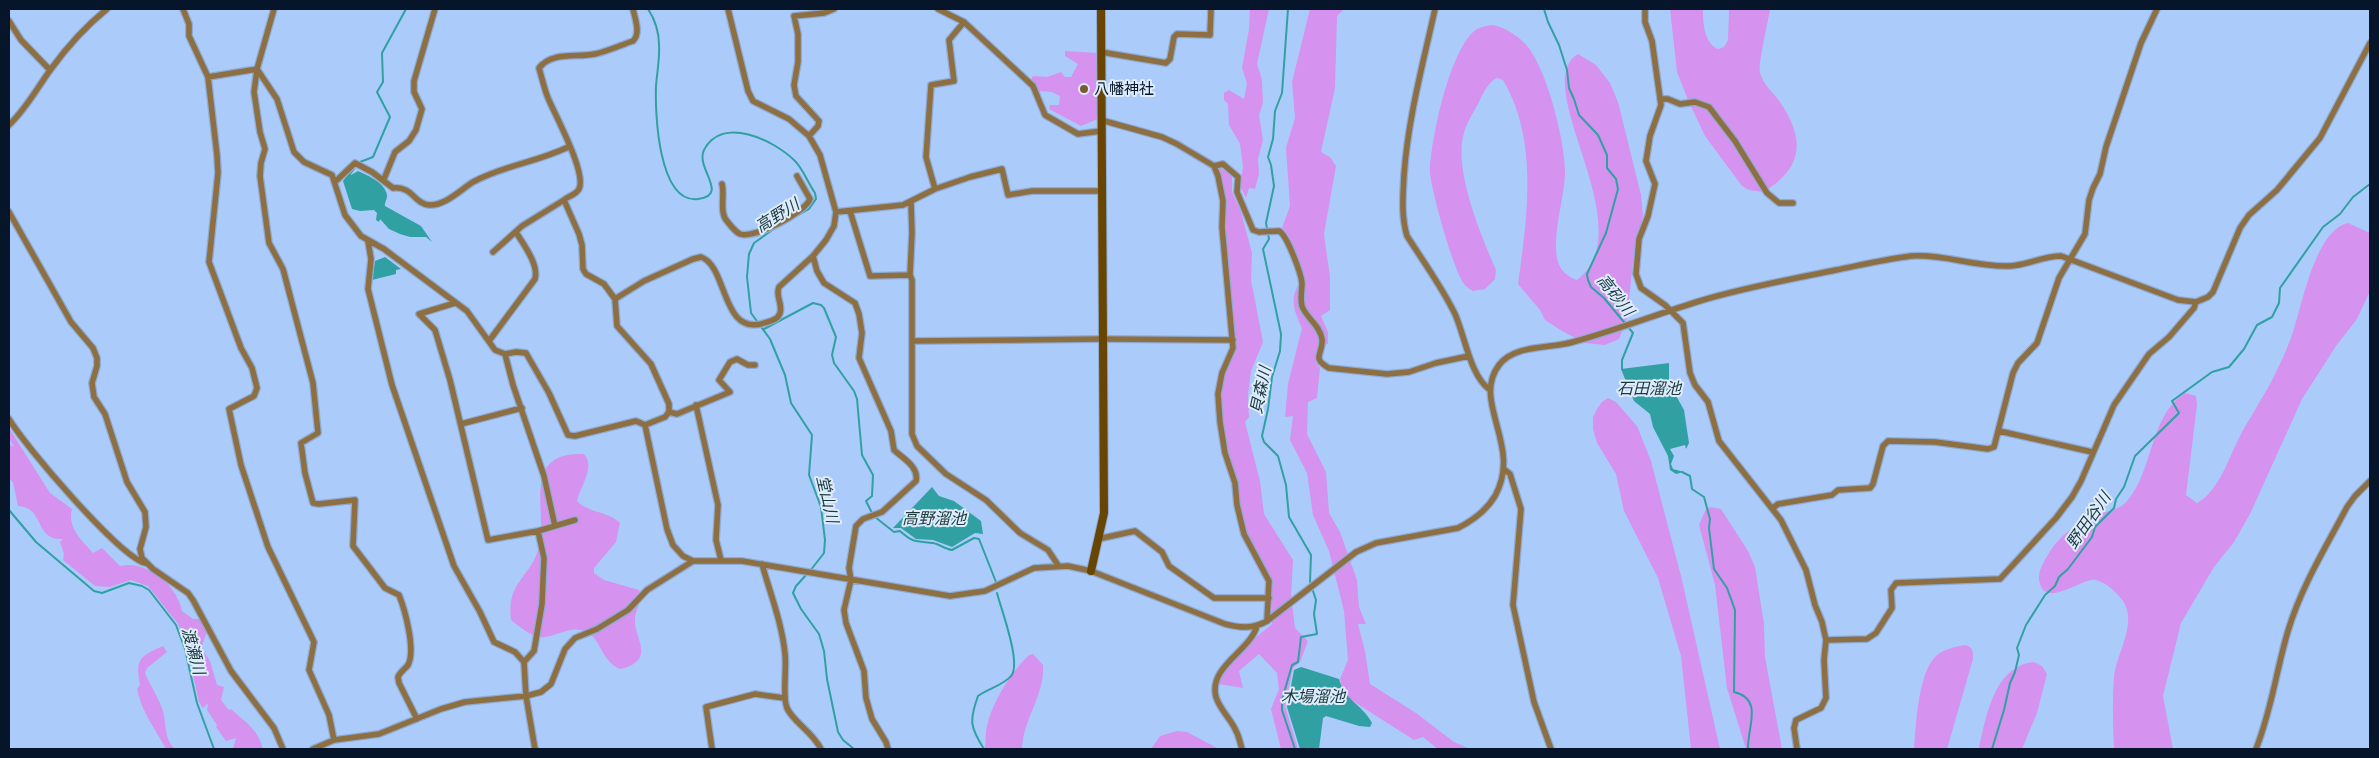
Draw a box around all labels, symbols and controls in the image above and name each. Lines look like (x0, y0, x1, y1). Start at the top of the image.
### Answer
place label: 八幡神社 (1094, 79, 1154, 97)
marker: 八幡神社 (1078, 83, 1090, 95)
water label: 高野川 (751, 193, 804, 236)
water label: 高砂川 (1593, 270, 1640, 321)
water label: 貝森川 (1245, 362, 1275, 416)
water label: 石田溜池 (1617, 378, 1683, 398)
water label: 堂山川 (813, 473, 844, 527)
water label: 野田谷川 (2061, 486, 2116, 552)
water label: 高野溜池 (902, 508, 968, 528)
water label: 渡瀬川 (178, 625, 210, 679)
water label: 木場溜池 (1281, 686, 1347, 706)

